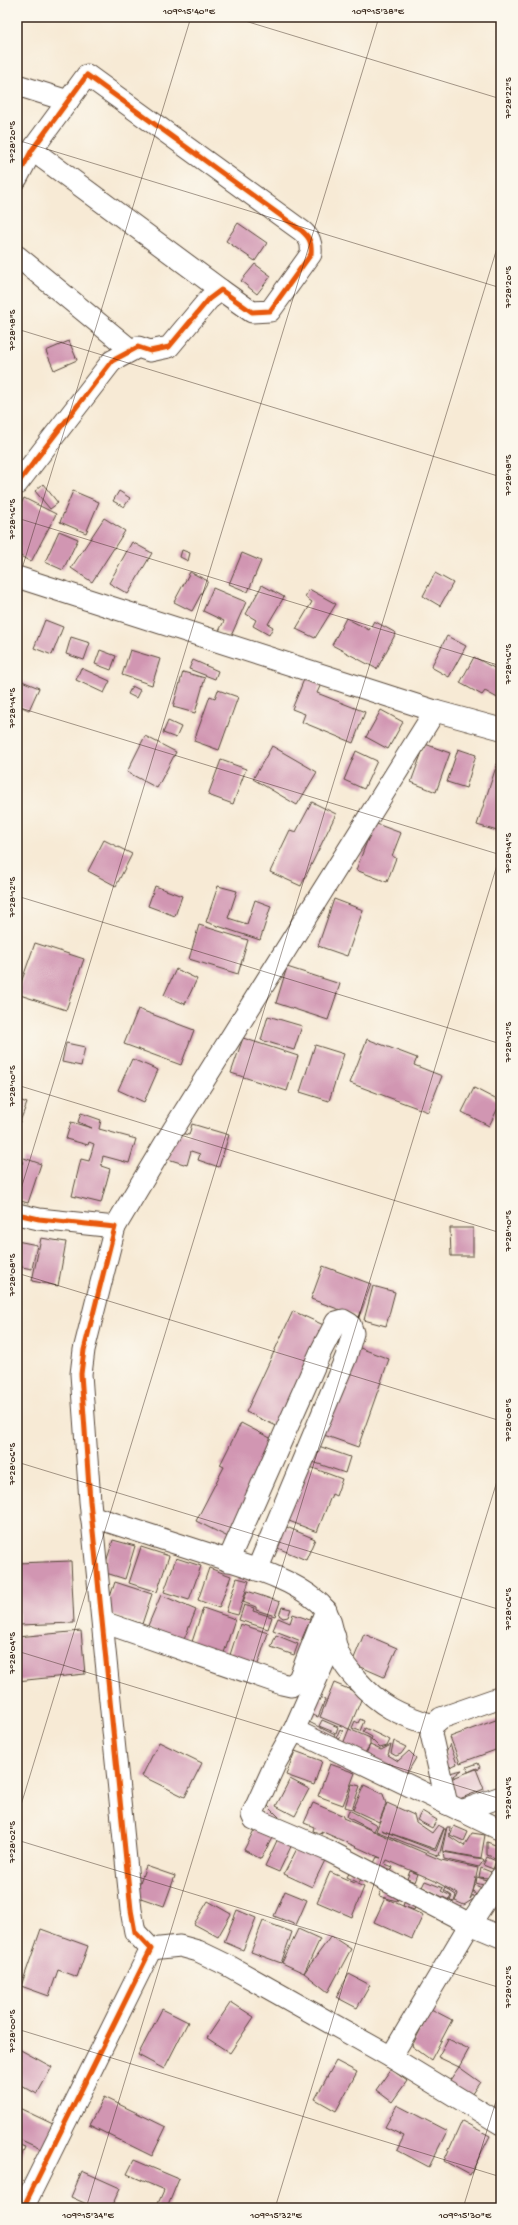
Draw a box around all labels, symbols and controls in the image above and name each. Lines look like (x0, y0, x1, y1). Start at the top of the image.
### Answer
text: 109°15'40"E (162, 6, 216, 18)
text: 109°15'38"E (351, 6, 405, 18)
text: 7°28'22"S (503, 77, 515, 120)
text: 7°28'20"S (7, 121, 19, 164)
text: 7°28'20"S (503, 266, 515, 309)
text: 7°28'18"S (7, 309, 19, 351)
text: 7°28'18"S (503, 454, 515, 496)
text: 7°28'16"S (7, 498, 19, 540)
text: 7°28'16"S (503, 643, 515, 685)
text: 7°28'14"S (7, 688, 19, 729)
text: 7°28'14"S (503, 833, 515, 874)
text: 7°28'12"S (7, 876, 19, 918)
text: 7°28'12"S (503, 1021, 515, 1063)
text: 7°28'10"S (7, 1065, 19, 1108)
text: 7°28'10"S (503, 1210, 515, 1253)
text: 7°28'08"S (7, 1253, 19, 1297)
text: 7°28'08"S (503, 1398, 515, 1442)
text: 7°28'06"S (7, 1443, 19, 1486)
text: 7°28'06"S (503, 1588, 515, 1631)
text: 7°28'04"S (7, 1632, 19, 1675)
text: 7°28'04"S (503, 1777, 515, 1820)
text: 7°28'02"S (7, 1821, 19, 1864)
text: 7°28'02"S (503, 1966, 515, 2009)
text: 7°28'00"S (7, 2009, 19, 2053)
text: 109°15'34"E (61, 2210, 114, 2222)
text: 109°15'32"E (249, 2210, 303, 2222)
text: 109°15'30"E (438, 2210, 492, 2222)

